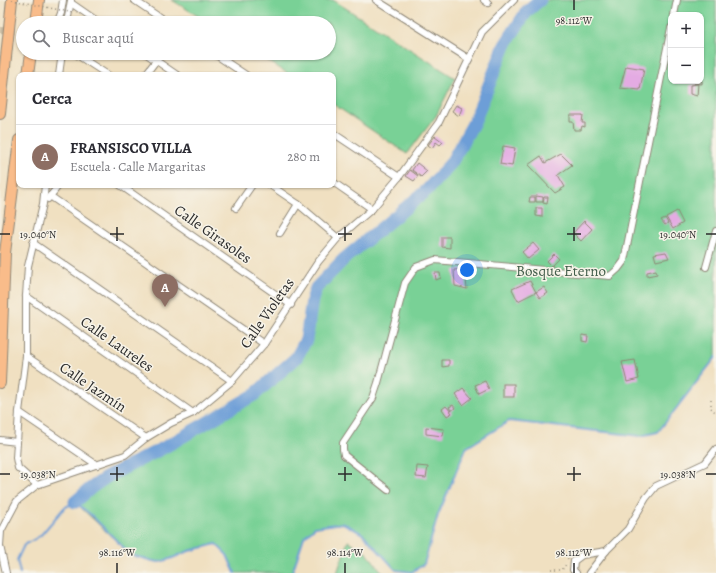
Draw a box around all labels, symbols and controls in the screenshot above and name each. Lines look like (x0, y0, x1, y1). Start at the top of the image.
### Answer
map controls (668, 12, 704, 84)
button: + (668, 12, 704, 48)
text: 98.112°W (556, 14, 593, 27)
search box (16, 16, 336, 60)
icon: search (30, 27, 52, 49)
text: Buscar aquí (62, 28, 134, 48)
button: − (668, 48, 704, 84)
text: Cerca (32, 87, 72, 110)
text: FRANSISCO VILLA (70, 138, 192, 158)
text: A (41, 148, 49, 165)
text: 280 m (287, 148, 320, 165)
text: Escuela · Calle Margaritas (70, 158, 206, 175)
street label: Calle Girasoles (170, 200, 256, 268)
text: 19.040°N (20, 228, 56, 241)
text: 19.040°N (660, 228, 696, 241)
your location (457, 260, 477, 280)
park label: Bosque Eterno (516, 261, 606, 281)
pin: A (152, 274, 178, 307)
street label: Calle Violetas (235, 274, 299, 352)
street label: Calle Laureles (77, 311, 157, 377)
street label: Calle Jazmín (56, 357, 130, 417)
text: 19.038°N (20, 468, 56, 481)
text: 19.038°N (660, 468, 696, 481)
text: 98.116°W (99, 546, 136, 559)
text: 98.114°W (327, 546, 364, 559)
text: 98.112°W (556, 546, 593, 559)

